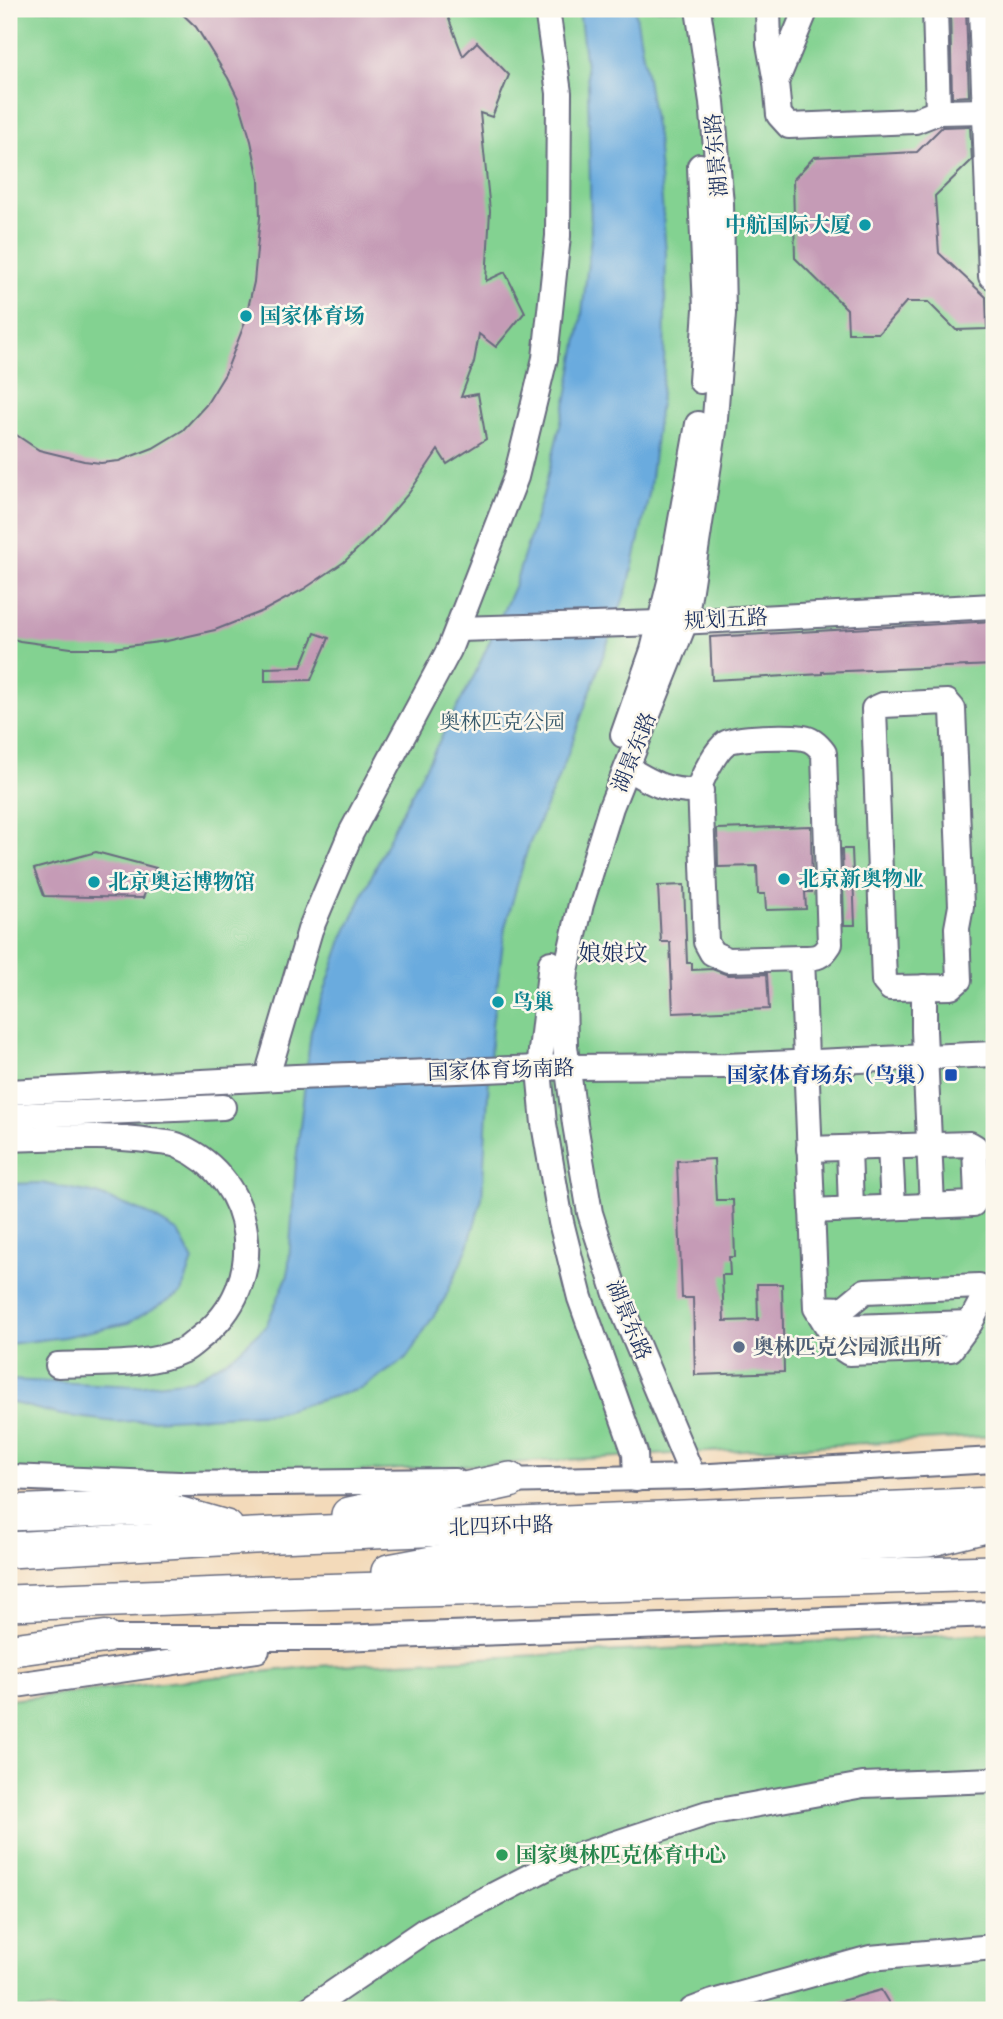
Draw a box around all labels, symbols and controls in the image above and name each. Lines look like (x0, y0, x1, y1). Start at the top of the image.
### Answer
street label: 湖景东路 (700, 112, 735, 198)
place label: 中航国际大厦 (725, 213, 851, 240)
marker: 中航国际大厦 (857, 217, 873, 233)
place label: 国家体育场 (260, 304, 365, 331)
marker: 国家体育场 (238, 308, 254, 324)
street label: 规划五路 (683, 605, 769, 636)
street label: 湖景东路 (607, 709, 664, 797)
park label: 奥林匹克公园 (439, 710, 565, 737)
place label: 北京新奥物业 (798, 867, 924, 894)
place label: 北京奥运博物馆 (108, 870, 255, 897)
marker: 北京新奥物业 (776, 871, 792, 887)
marker: 北京奥运博物馆 (86, 874, 102, 890)
district label: 娘娘坟 (579, 940, 648, 969)
place label: 鸟巢 (512, 990, 554, 1017)
marker: 鸟巢 (490, 994, 506, 1010)
street label: 国家体育场南路 (427, 1055, 575, 1088)
place label: 国家体育场东（鸟巢） (727, 1063, 937, 1090)
marker: 国家体育场东（鸟巢） (943, 1067, 959, 1083)
street label: 湖景东路 (599, 1277, 656, 1365)
place label: 奥林匹克公园派出所 (753, 1335, 942, 1362)
marker: 奥林匹克公园派出所 (731, 1339, 747, 1355)
street label: 北四环中路 (448, 1512, 554, 1543)
place label: 国家奥林匹克体育中心 (516, 1843, 726, 1870)
marker: 国家奥林匹克体育中心 (494, 1847, 510, 1863)

